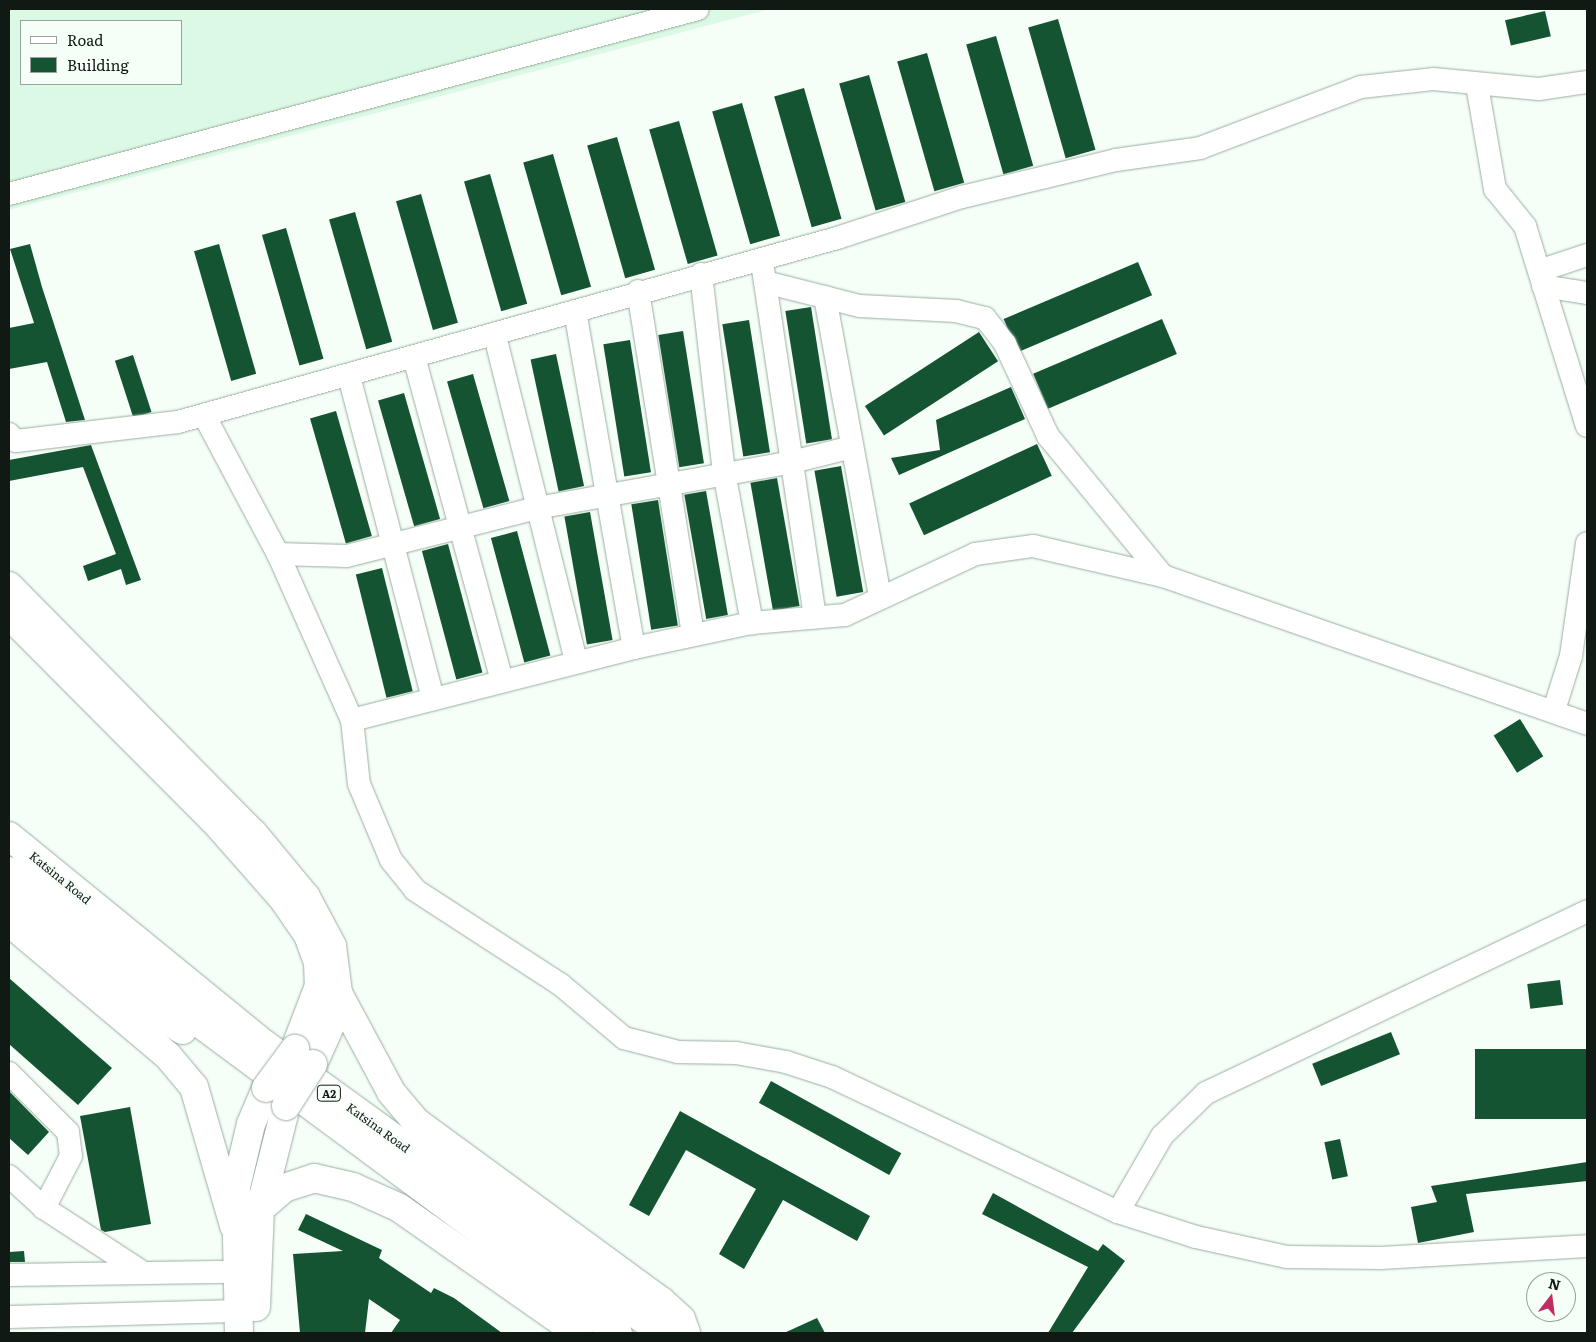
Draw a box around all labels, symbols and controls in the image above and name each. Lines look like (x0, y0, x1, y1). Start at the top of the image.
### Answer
legend (20, 20, 182, 85)
text: Road (67, 28, 103, 51)
text: Building (67, 53, 129, 76)
street label: Katsina Road (26, 849, 94, 907)
road number: A2 (316, 1084, 342, 1102)
street label: Katsina Road (343, 1100, 413, 1156)
north arrow (1526, 1272, 1576, 1322)
text: N (1546, 1272, 1563, 1295)

